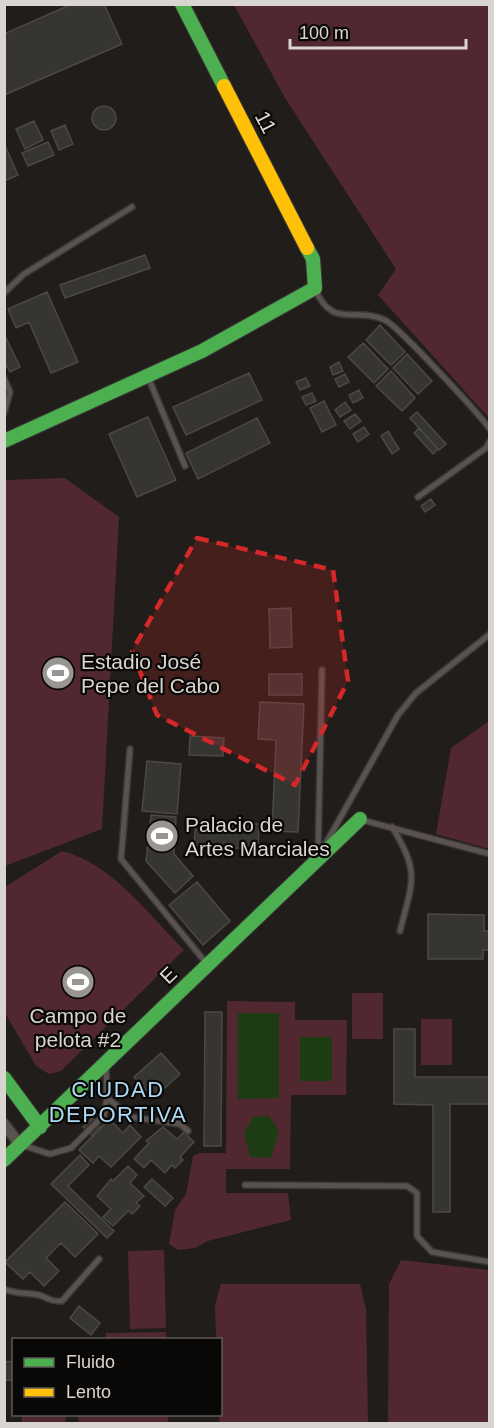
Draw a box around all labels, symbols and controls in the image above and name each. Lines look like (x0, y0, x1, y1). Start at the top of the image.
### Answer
scale bar (290, 12, 466, 50)
text: 100 m (299, 23, 349, 43)
street label: 11 (251, 107, 281, 137)
place label: Estadio José Pepe del Cabo (81, 650, 220, 697)
sports icon: Estadio José Pepe del Cabo (40, 655, 76, 691)
place label: Palacio de Artes Marciales (185, 813, 330, 860)
sports icon: Palacio de Artes Marciales (144, 818, 180, 854)
street label: E (155, 962, 181, 988)
sports icon: Campo de pelota #2 (60, 964, 96, 1000)
place label: Campo de pelota #2 (30, 1004, 126, 1051)
district label: CIUDAD DEPORTIVA (49, 1077, 187, 1127)
legend (12, 1338, 222, 1416)
text: Fluido (66, 1352, 115, 1372)
text: Lento (66, 1382, 111, 1402)

